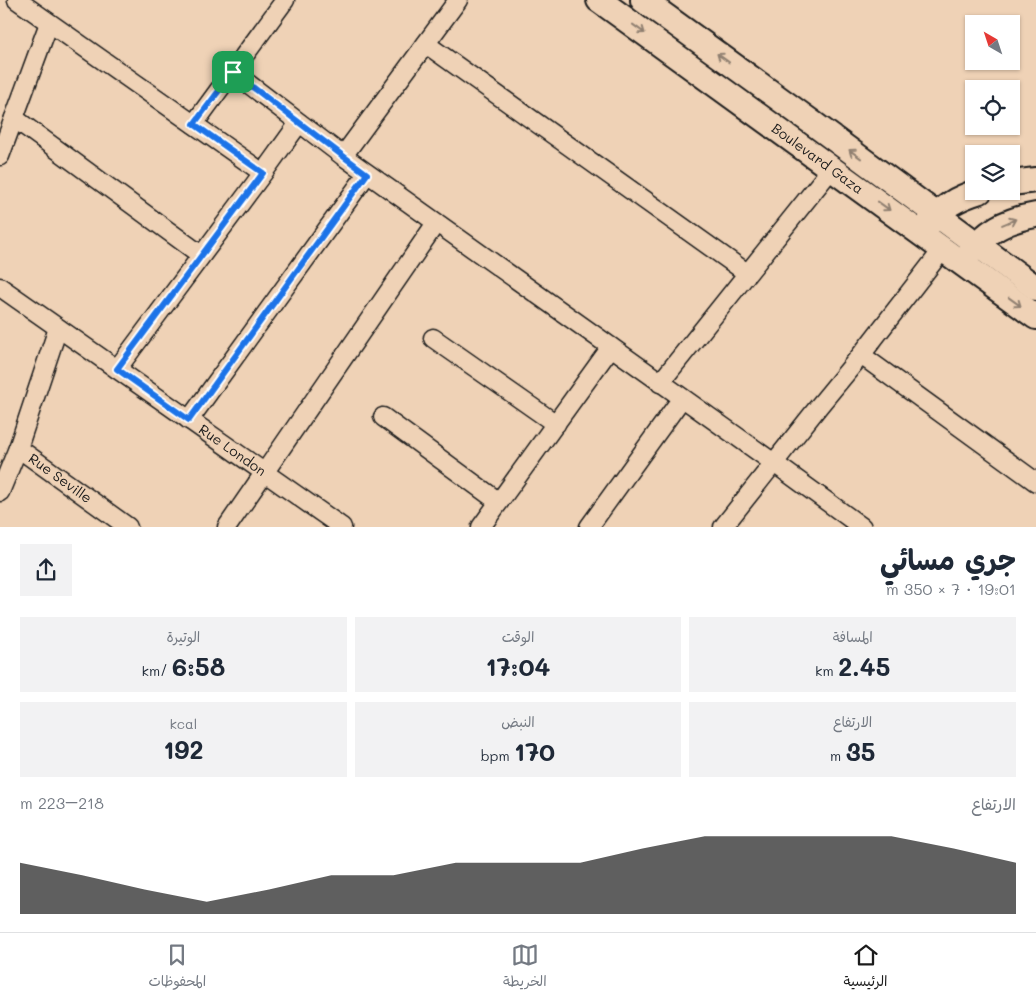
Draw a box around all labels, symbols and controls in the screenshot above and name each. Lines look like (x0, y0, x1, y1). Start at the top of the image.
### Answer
north arrow (965, 15, 1020, 70)
map controls (965, 15, 1020, 200)
one-way arrow (632, 23, 645, 34)
pin (212, 51, 254, 93)
one-way arrow (716, 53, 730, 63)
icon: arrive (219, 58, 247, 86)
button: locate (965, 80, 1020, 135)
street label: Boulevard Gaza (768, 118, 868, 198)
button: layers (965, 145, 1020, 200)
one-way arrow (848, 149, 862, 159)
one-way arrow (877, 201, 891, 211)
one-way arrow (1001, 217, 1016, 226)
one-way arrow (1008, 296, 1021, 307)
street label: Rue London (195, 419, 270, 480)
street label: Rue Seville (25, 449, 96, 507)
text: جري مسائي (880, 541, 1016, 577)
button: share (20, 544, 72, 596)
text: 19:01 · 7 × 350 m (886, 578, 1016, 599)
text: الوتيرة (166, 627, 200, 646)
text: الوقت (502, 627, 534, 646)
text: المسافة (833, 627, 873, 646)
text: 6:58 (172, 650, 225, 682)
text: 17:04 (486, 650, 550, 682)
text: 2.45 (838, 650, 890, 682)
text: /km (142, 661, 172, 680)
text: km (815, 661, 838, 680)
text: النبض (501, 712, 535, 731)
text: الارتفاع (833, 712, 872, 731)
text: kcal (169, 714, 197, 733)
text: 192 (163, 733, 203, 765)
text: 170 (514, 735, 555, 767)
text: 35 (846, 735, 875, 767)
text: bpm (481, 746, 514, 765)
text: m (830, 746, 846, 765)
text: 218–223 m (20, 792, 104, 813)
text: الارتفاع (971, 793, 1016, 814)
tab: المحفوظات (148, 941, 206, 994)
tab: الخريطة (503, 941, 547, 994)
tab: الرئيسية (844, 941, 888, 994)

